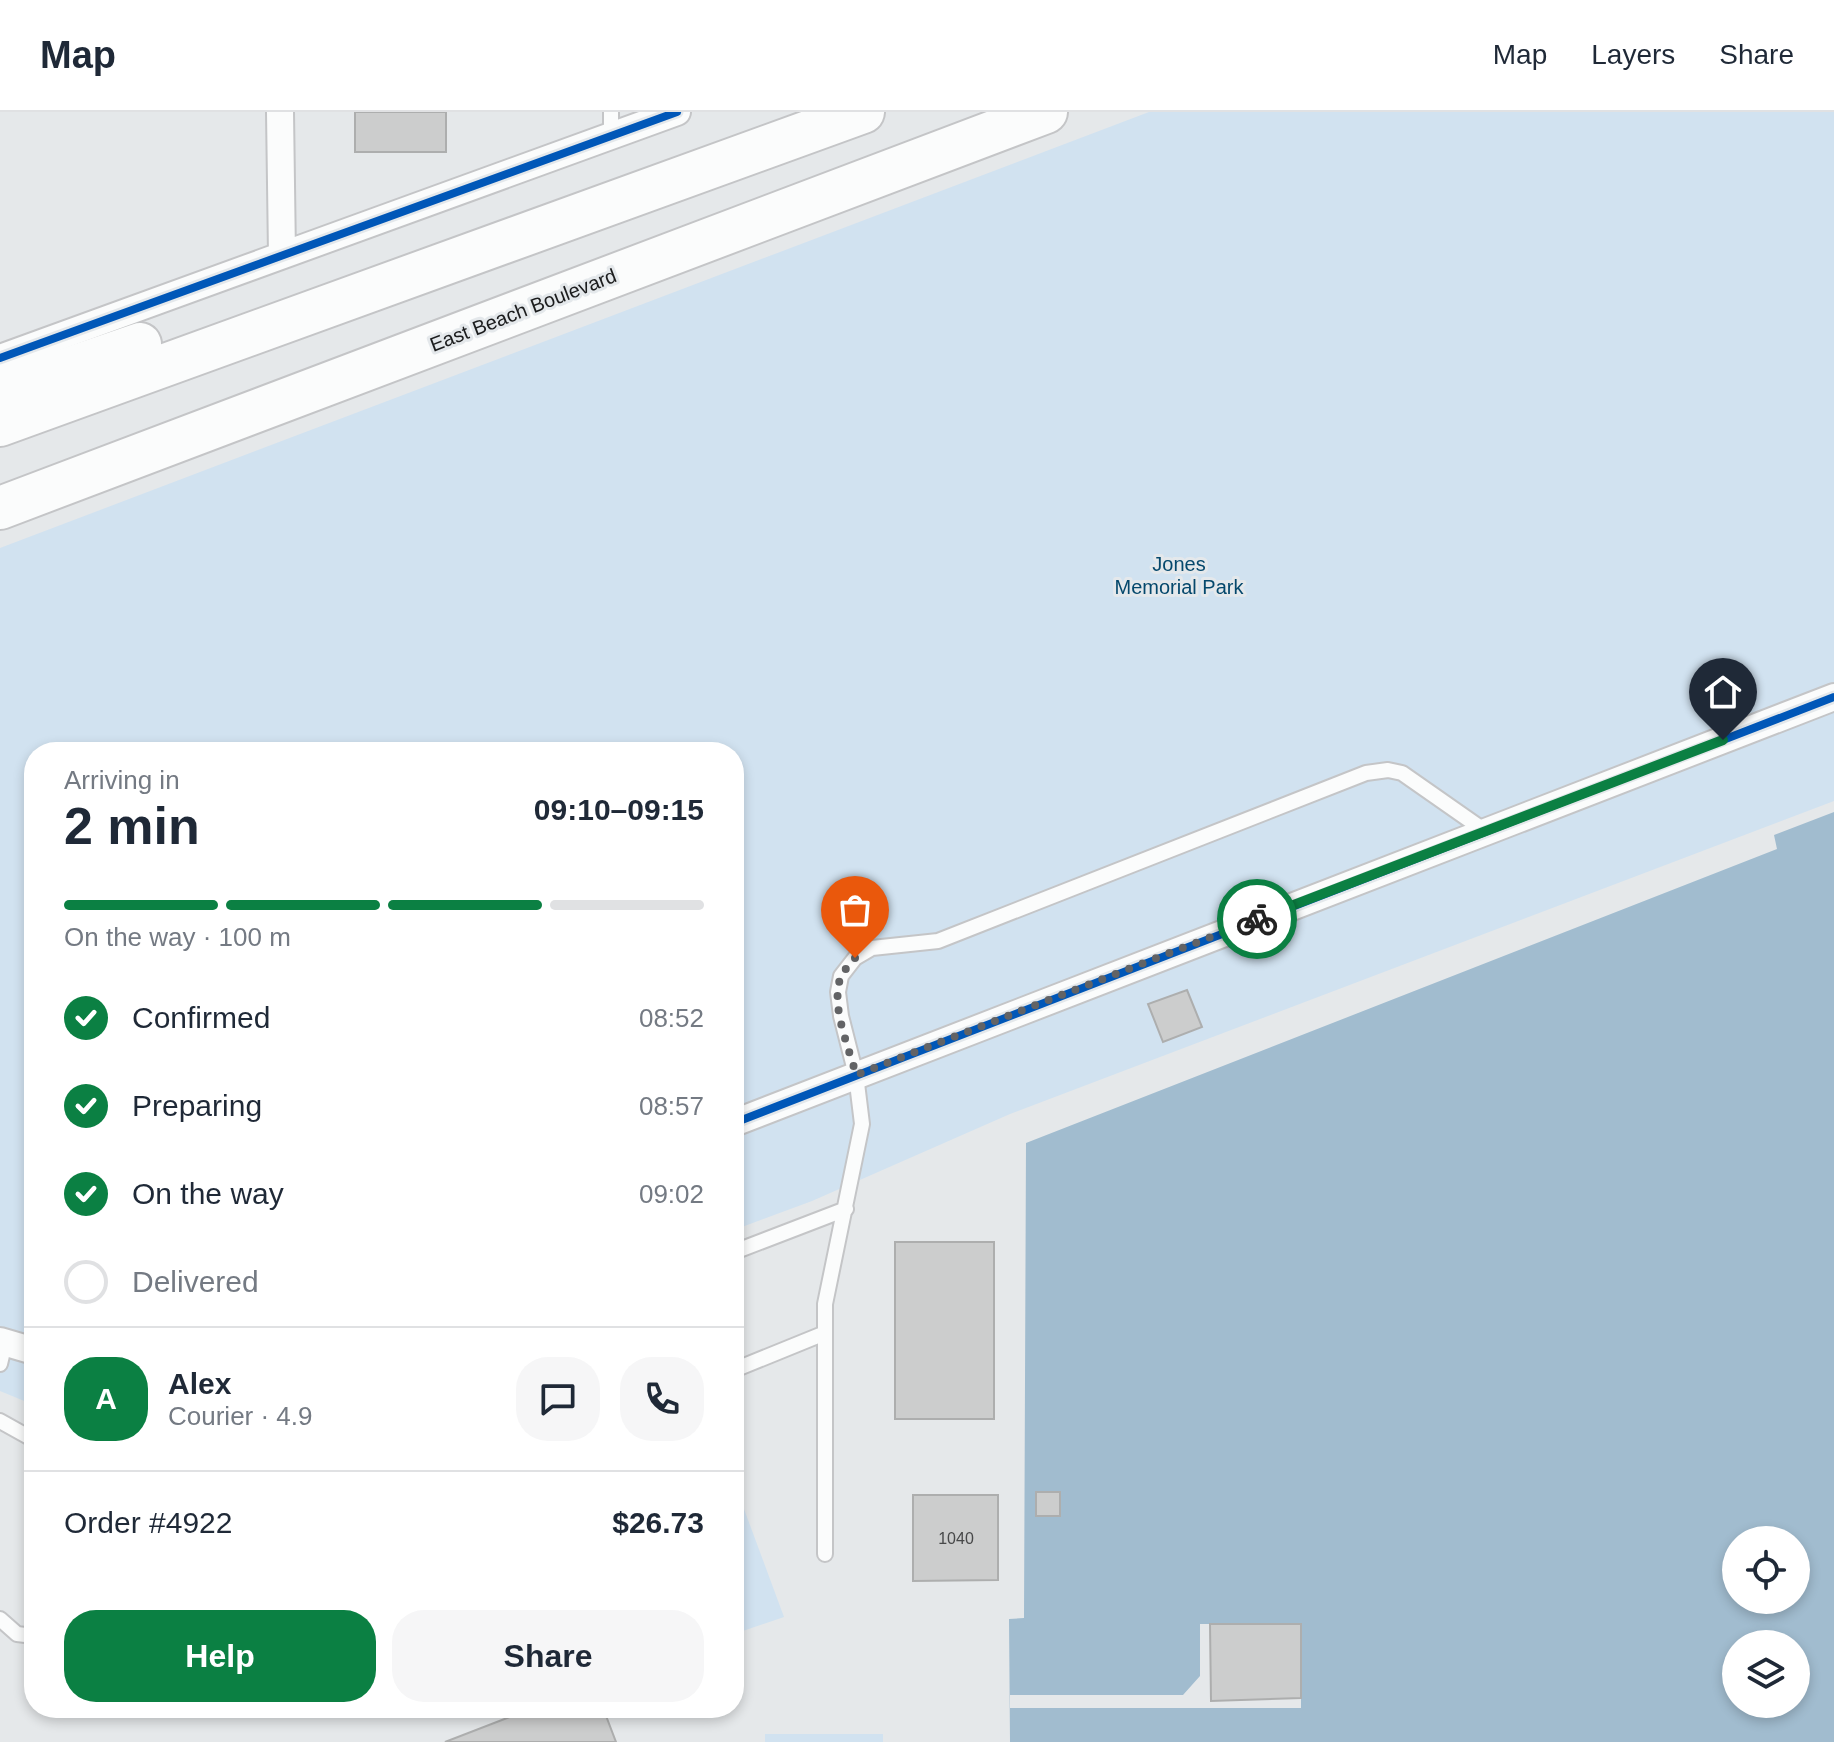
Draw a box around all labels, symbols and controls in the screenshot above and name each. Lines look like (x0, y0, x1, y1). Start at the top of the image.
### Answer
text: Map (40, 34, 116, 76)
text: Map (1493, 39, 1547, 70)
text: Layers (1591, 39, 1675, 70)
text: Share (1719, 39, 1794, 70)
street label: East Beach Boulevard (427, 264, 619, 356)
park label: Jones Memorial Park (1115, 553, 1244, 598)
pin (1689, 658, 1757, 740)
icon: home (1701, 670, 1745, 714)
text: Arriving in (64, 765, 180, 795)
text: 09:10–09:15 (534, 793, 704, 826)
text: 2 min (64, 797, 200, 855)
pin (821, 876, 889, 958)
courier (1217, 879, 1297, 959)
icon: bag (833, 888, 877, 932)
icon: bike (1235, 897, 1279, 941)
text: On the way · 100 m (64, 922, 291, 952)
icon: check (64, 996, 108, 1040)
text: Confirmed (132, 1001, 270, 1034)
text: 08:52 (639, 1003, 704, 1033)
icon: check (64, 1084, 108, 1128)
text: Preparing (132, 1089, 262, 1122)
text: 08:57 (639, 1091, 704, 1121)
icon: check (64, 1172, 108, 1216)
text: On the way (132, 1177, 284, 1210)
text: 09:02 (639, 1179, 704, 1209)
text: Delivered (132, 1265, 259, 1298)
button: chat (516, 1357, 600, 1441)
button: phone (620, 1357, 704, 1441)
text: Alex (168, 1367, 231, 1400)
text: A (95, 1382, 117, 1415)
text: Courier · 4.9 (168, 1401, 313, 1431)
text: Order #4922 (64, 1506, 232, 1539)
text: $26.73 (612, 1506, 704, 1539)
map controls (1722, 1526, 1810, 1718)
button: locate (1722, 1526, 1810, 1614)
house number: 1040 (938, 1530, 974, 1547)
button: Help (64, 1610, 376, 1702)
button: Share (392, 1610, 704, 1702)
button: layers (1722, 1630, 1810, 1718)

